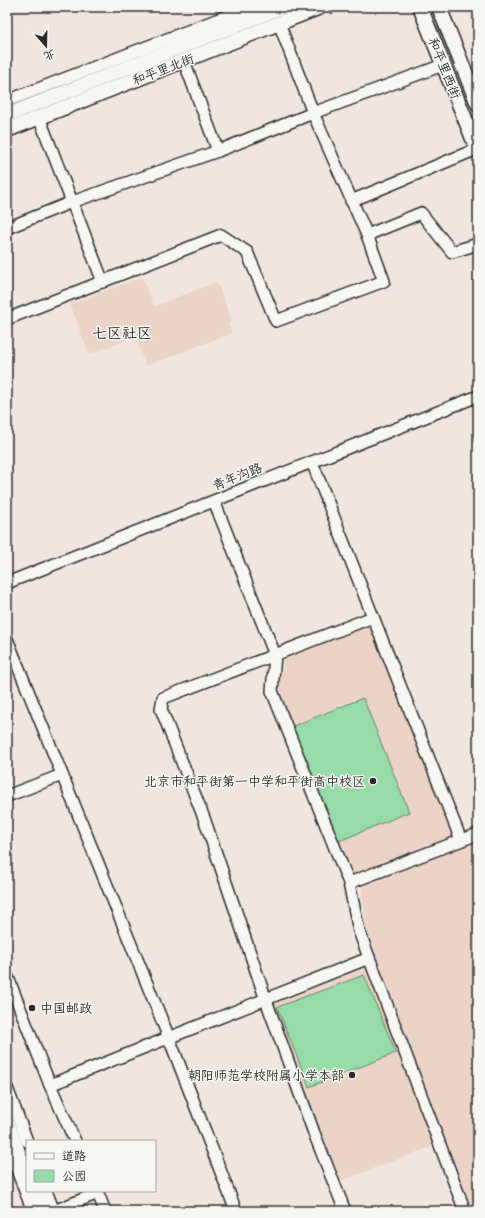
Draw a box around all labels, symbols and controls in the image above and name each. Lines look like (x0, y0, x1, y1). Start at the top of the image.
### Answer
north arrow (26, 26, 66, 66)
street label: 和平里西街 (424, 34, 466, 102)
text: 北 (42, 46, 58, 66)
street label: 和平里北街 (129, 48, 197, 89)
district label: 七区社区 (92, 320, 152, 343)
street label: 青年沟路 (209, 457, 264, 494)
place label: 北京市和平街第一中学和平街高中校区 (144, 771, 365, 790)
marker: 北京市和平街第一中学和平街高中校区 (368, 776, 378, 786)
place label: 中国邮政 (40, 998, 92, 1017)
marker: 中国邮政 (27, 1003, 37, 1013)
place label: 朝阳师范学校附属小学本部 (188, 1065, 344, 1084)
marker: 朝阳师范学校附属小学本部 (347, 1070, 357, 1080)
legend (26, 1140, 156, 1192)
text: 道路 (62, 1146, 86, 1164)
text: 公园 (62, 1166, 86, 1184)

